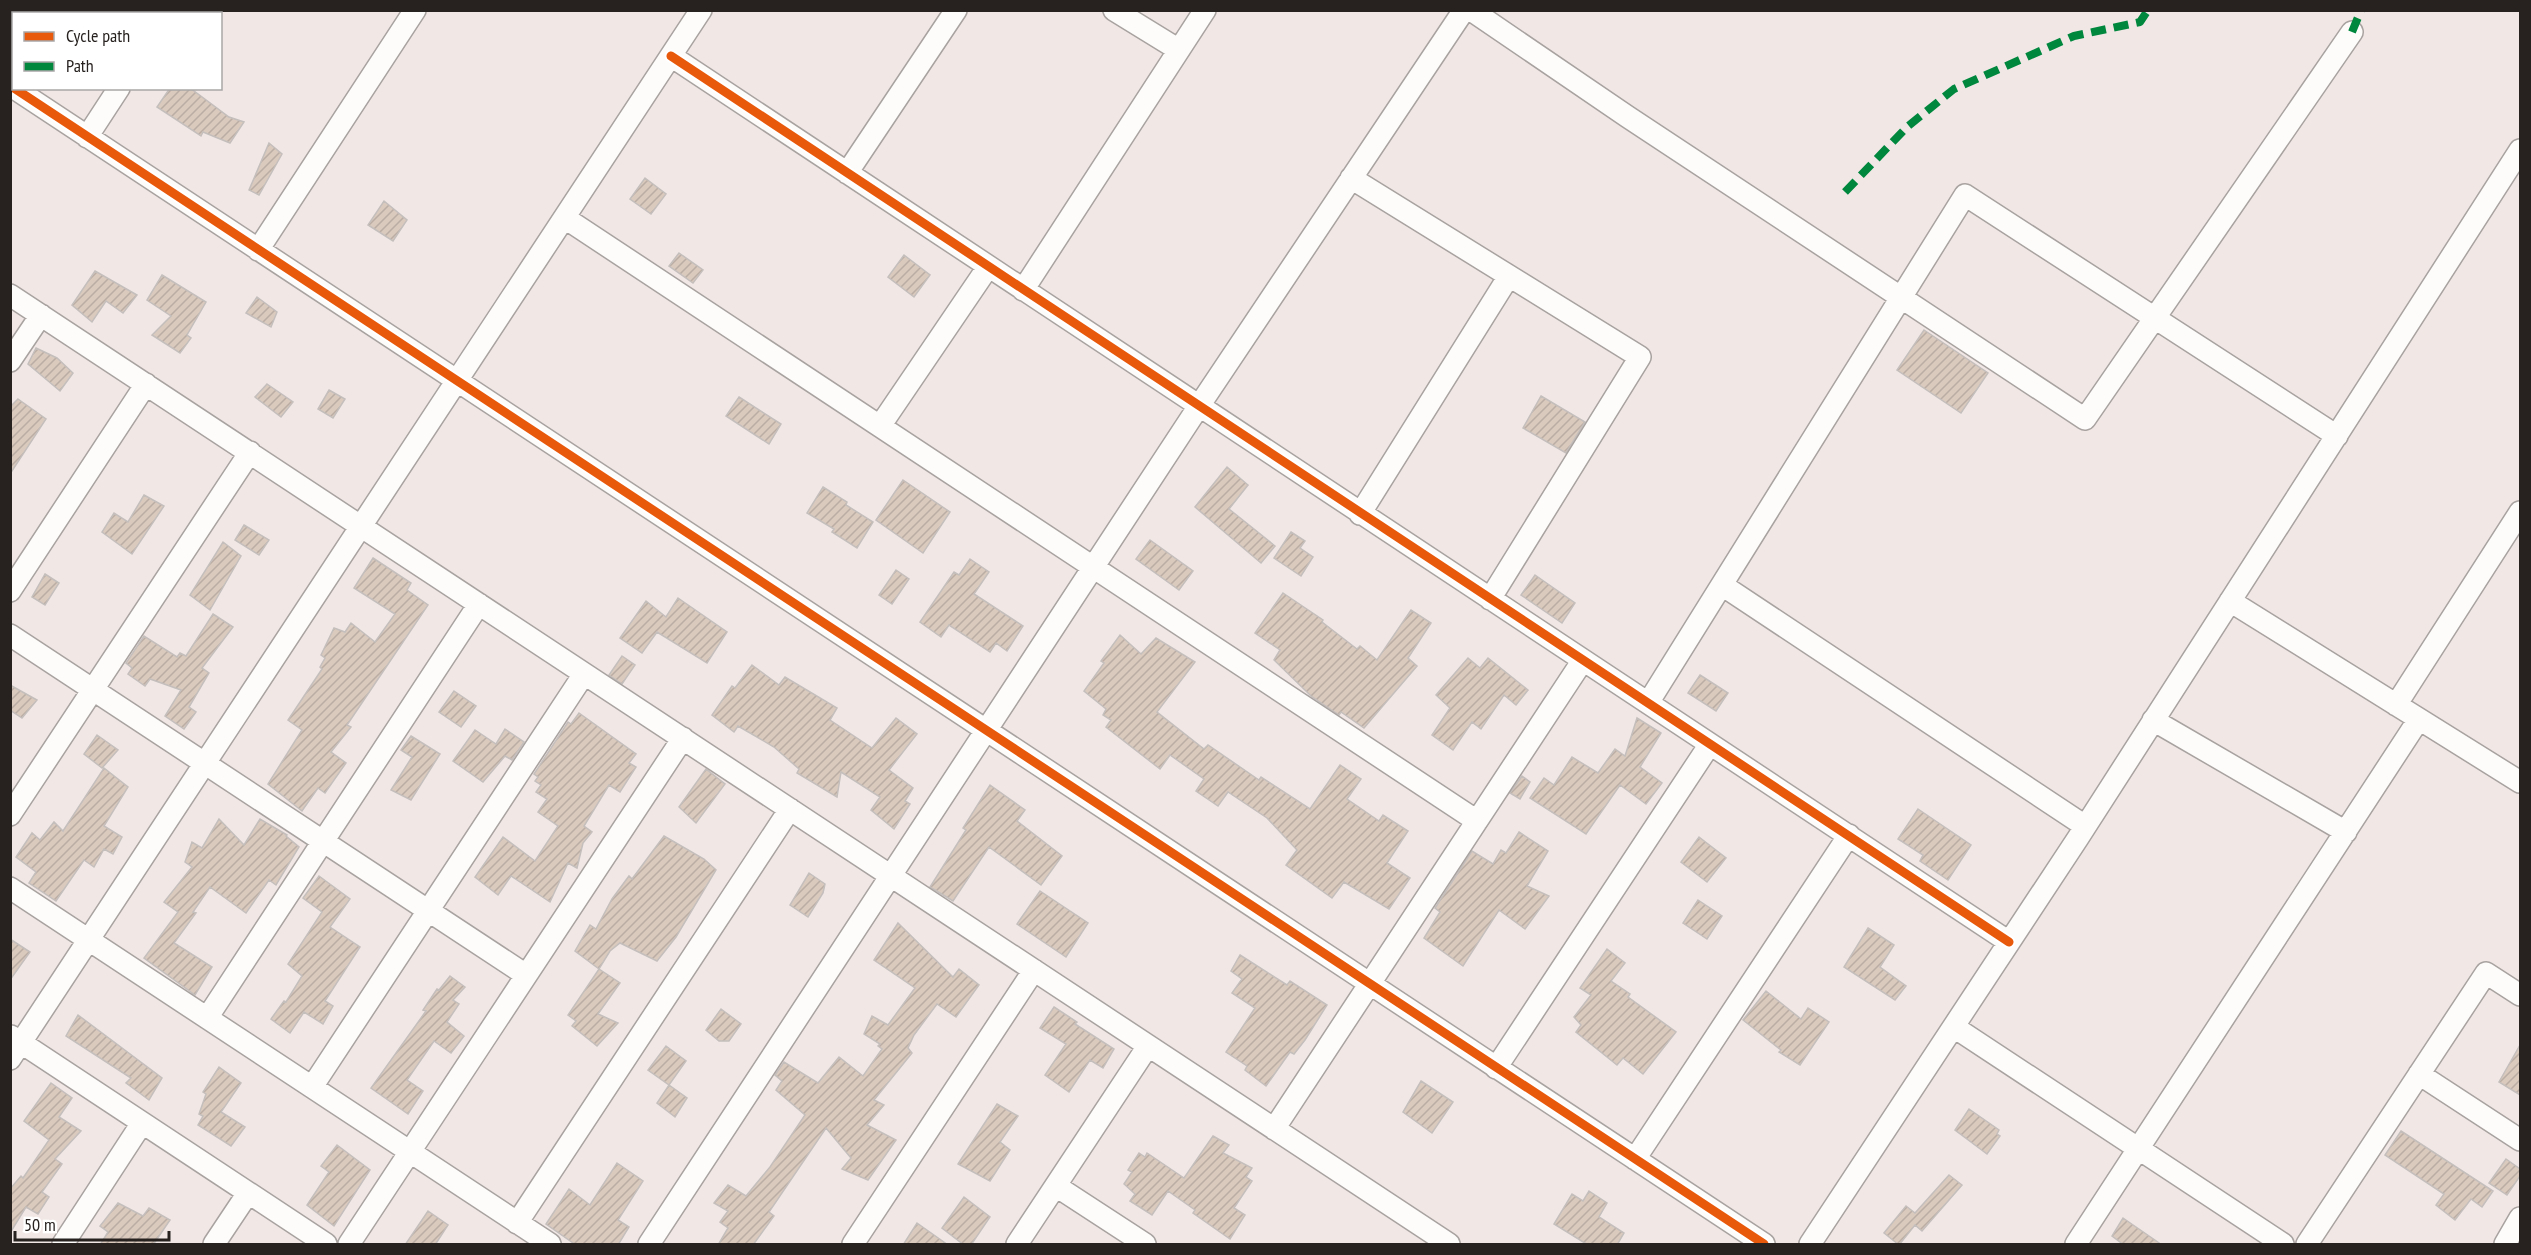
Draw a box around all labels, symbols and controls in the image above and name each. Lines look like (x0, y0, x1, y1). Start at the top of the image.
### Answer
legend (12, 12, 222, 90)
text: Cycle path (66, 24, 130, 47)
text: Path (66, 54, 94, 77)
scale bar (15, 1204, 170, 1242)
text: 50 m (24, 1213, 56, 1236)

